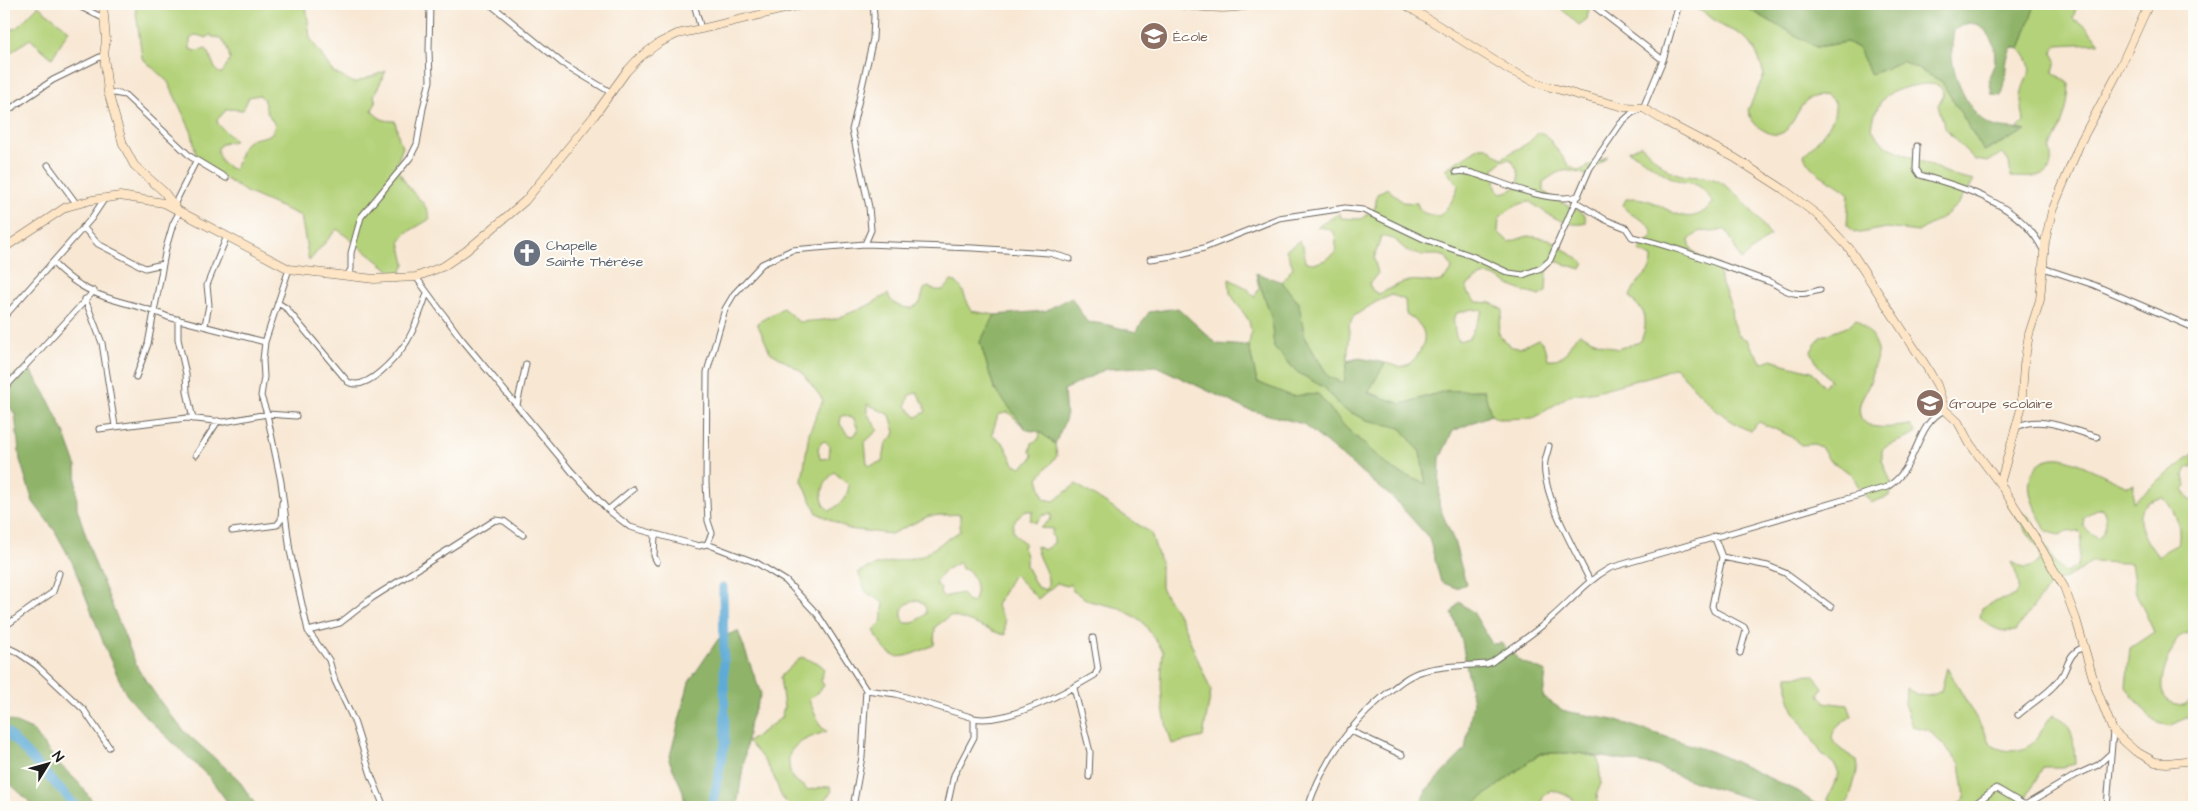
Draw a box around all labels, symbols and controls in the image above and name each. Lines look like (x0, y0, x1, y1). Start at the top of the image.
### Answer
school or university icon: École (1139, 21, 1169, 51)
place label: École (1173, 27, 1208, 47)
place label: Chapelle Sainte Thérèse (546, 236, 644, 272)
church icon: Chapelle Sainte Thérèse (512, 238, 542, 268)
school or university icon: Groupe scolaire (1915, 388, 1945, 418)
place label: Groupe scolaire (1949, 394, 2053, 414)
north arrow (22, 738, 72, 788)
text: N (47, 747, 68, 766)

